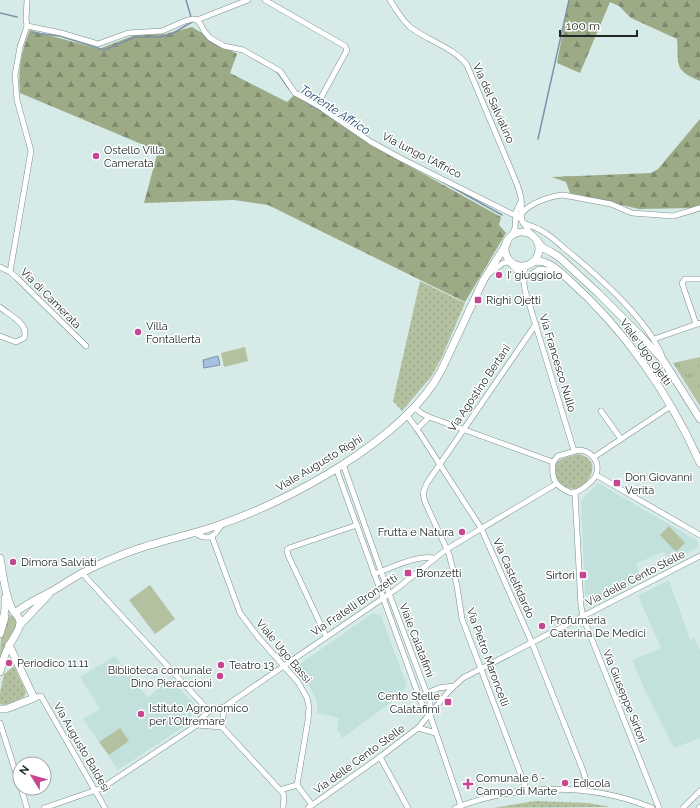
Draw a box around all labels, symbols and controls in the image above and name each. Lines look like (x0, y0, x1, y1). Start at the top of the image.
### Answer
scale bar (560, 12, 637, 38)
text: 100 m (566, 19, 600, 33)
street label: Via del Salviatino (470, 61, 517, 146)
water label: Torrente Affrico (297, 82, 373, 138)
street label: Via lungo l'Affrico (380, 130, 464, 181)
place label: Ostello Villa Camerata (104, 144, 164, 170)
marker: Ostello Villa Camerata (91, 151, 101, 161)
street label: Via di Camerata (18, 265, 84, 331)
place label: I' giuggiolo (507, 269, 563, 282)
marker: I' giuggiolo (494, 270, 504, 280)
place label: Righi Ojetti (486, 294, 541, 307)
marker: Righi Ojetti (473, 295, 483, 305)
street label: Via Francesco Nullo (536, 313, 579, 414)
street label: Viale Ugo Ojetti (617, 316, 674, 388)
place label: Villa Fontallerta (146, 320, 201, 346)
marker: Villa Fontallerta (133, 327, 143, 337)
street label: Via Agostino Bertani (445, 342, 513, 434)
street label: Viale Augusto Righi (274, 433, 365, 494)
place label: Don Giovanni Verità (625, 471, 692, 497)
marker: Don Giovanni Verità (612, 478, 622, 488)
place label: Frutta e Natura (378, 526, 454, 539)
marker: Frutta e Natura (457, 527, 467, 537)
street label: Via Castelfidardo (490, 536, 537, 621)
street label: Via delle Cento Stelle (583, 548, 687, 609)
place label: Dimora Salviati (21, 556, 96, 569)
marker: Dimora Salviati (8, 557, 18, 567)
place label: Bronzetti (416, 567, 461, 580)
marker: Bronzetti (403, 568, 413, 578)
place label: Sirtori (546, 569, 575, 582)
marker: Sirtori (578, 570, 588, 580)
street label: Via Fratelli Bronzetti (309, 572, 400, 639)
street label: Viale Calatafimi (396, 601, 437, 679)
street label: Via Pietro Maroncelli (464, 606, 511, 708)
place label: Profumeria Caterina De Medici (550, 614, 646, 640)
street label: Viale Ugo Bassi (253, 617, 314, 686)
marker: Profumeria Caterina De Medici (537, 621, 547, 631)
street label: Via Giuseppe Sirtori (600, 648, 649, 745)
place label: Periodico 11.11 (17, 657, 89, 670)
marker: Periodico 11.11 (4, 658, 14, 668)
place label: Teatro 13 (229, 659, 274, 672)
marker: Teatro 13 (216, 660, 226, 670)
place label: Biblioteca comunale Dino Pieraccioni (108, 664, 213, 690)
marker: Biblioteca comunale Dino Pieraccioni (215, 671, 225, 681)
place label: Cento Stelle Calatafimi (378, 690, 441, 716)
marker: Cento Stelle Calatafimi (443, 697, 453, 707)
street label: Via Augusto Baldesi (51, 700, 112, 794)
place label: Istituto Agronomico per l'Oltremare (149, 702, 249, 728)
marker: Istituto Agronomico per l'Oltremare (136, 709, 146, 719)
street label: Via delle Cento Stelle (311, 722, 408, 797)
north arrow (12, 756, 52, 796)
text: N (17, 763, 32, 778)
place label: Comunale 6 - Campo di Marte (476, 772, 558, 798)
place label: Edicola (573, 777, 610, 790)
marker: Edicola (560, 778, 570, 788)
marker: Comunale 6 - Campo di Marte (463, 779, 473, 789)

